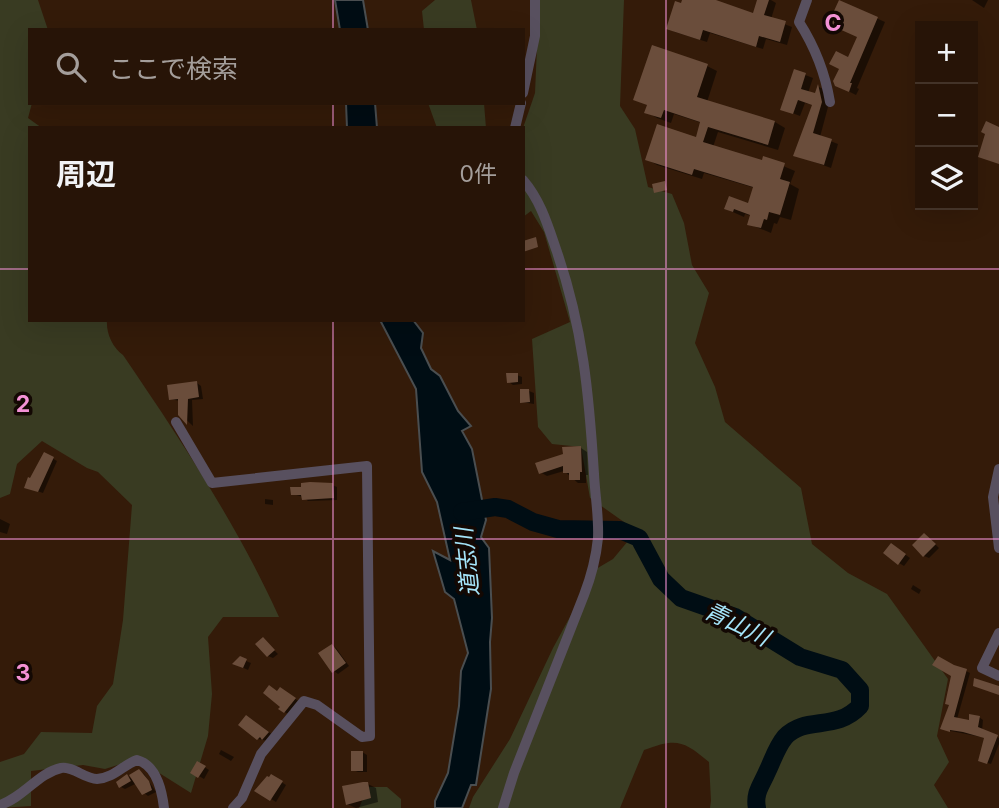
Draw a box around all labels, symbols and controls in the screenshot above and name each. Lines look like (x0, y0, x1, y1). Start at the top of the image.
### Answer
text: C (824, 9, 842, 37)
map controls (915, 21, 978, 210)
button: + (915, 21, 978, 84)
search box (28, 28, 525, 105)
icon: search (52, 48, 90, 86)
text: ここで検索 (108, 53, 238, 84)
button: − (915, 84, 978, 147)
button: layers (915, 147, 978, 210)
text: 周辺 (56, 156, 116, 192)
text: 0件 (459, 160, 497, 188)
text: 2 (16, 390, 30, 418)
water label: 道志川 (449, 523, 485, 598)
water label: 青山川 (700, 596, 777, 653)
text: 3 (16, 659, 30, 687)

